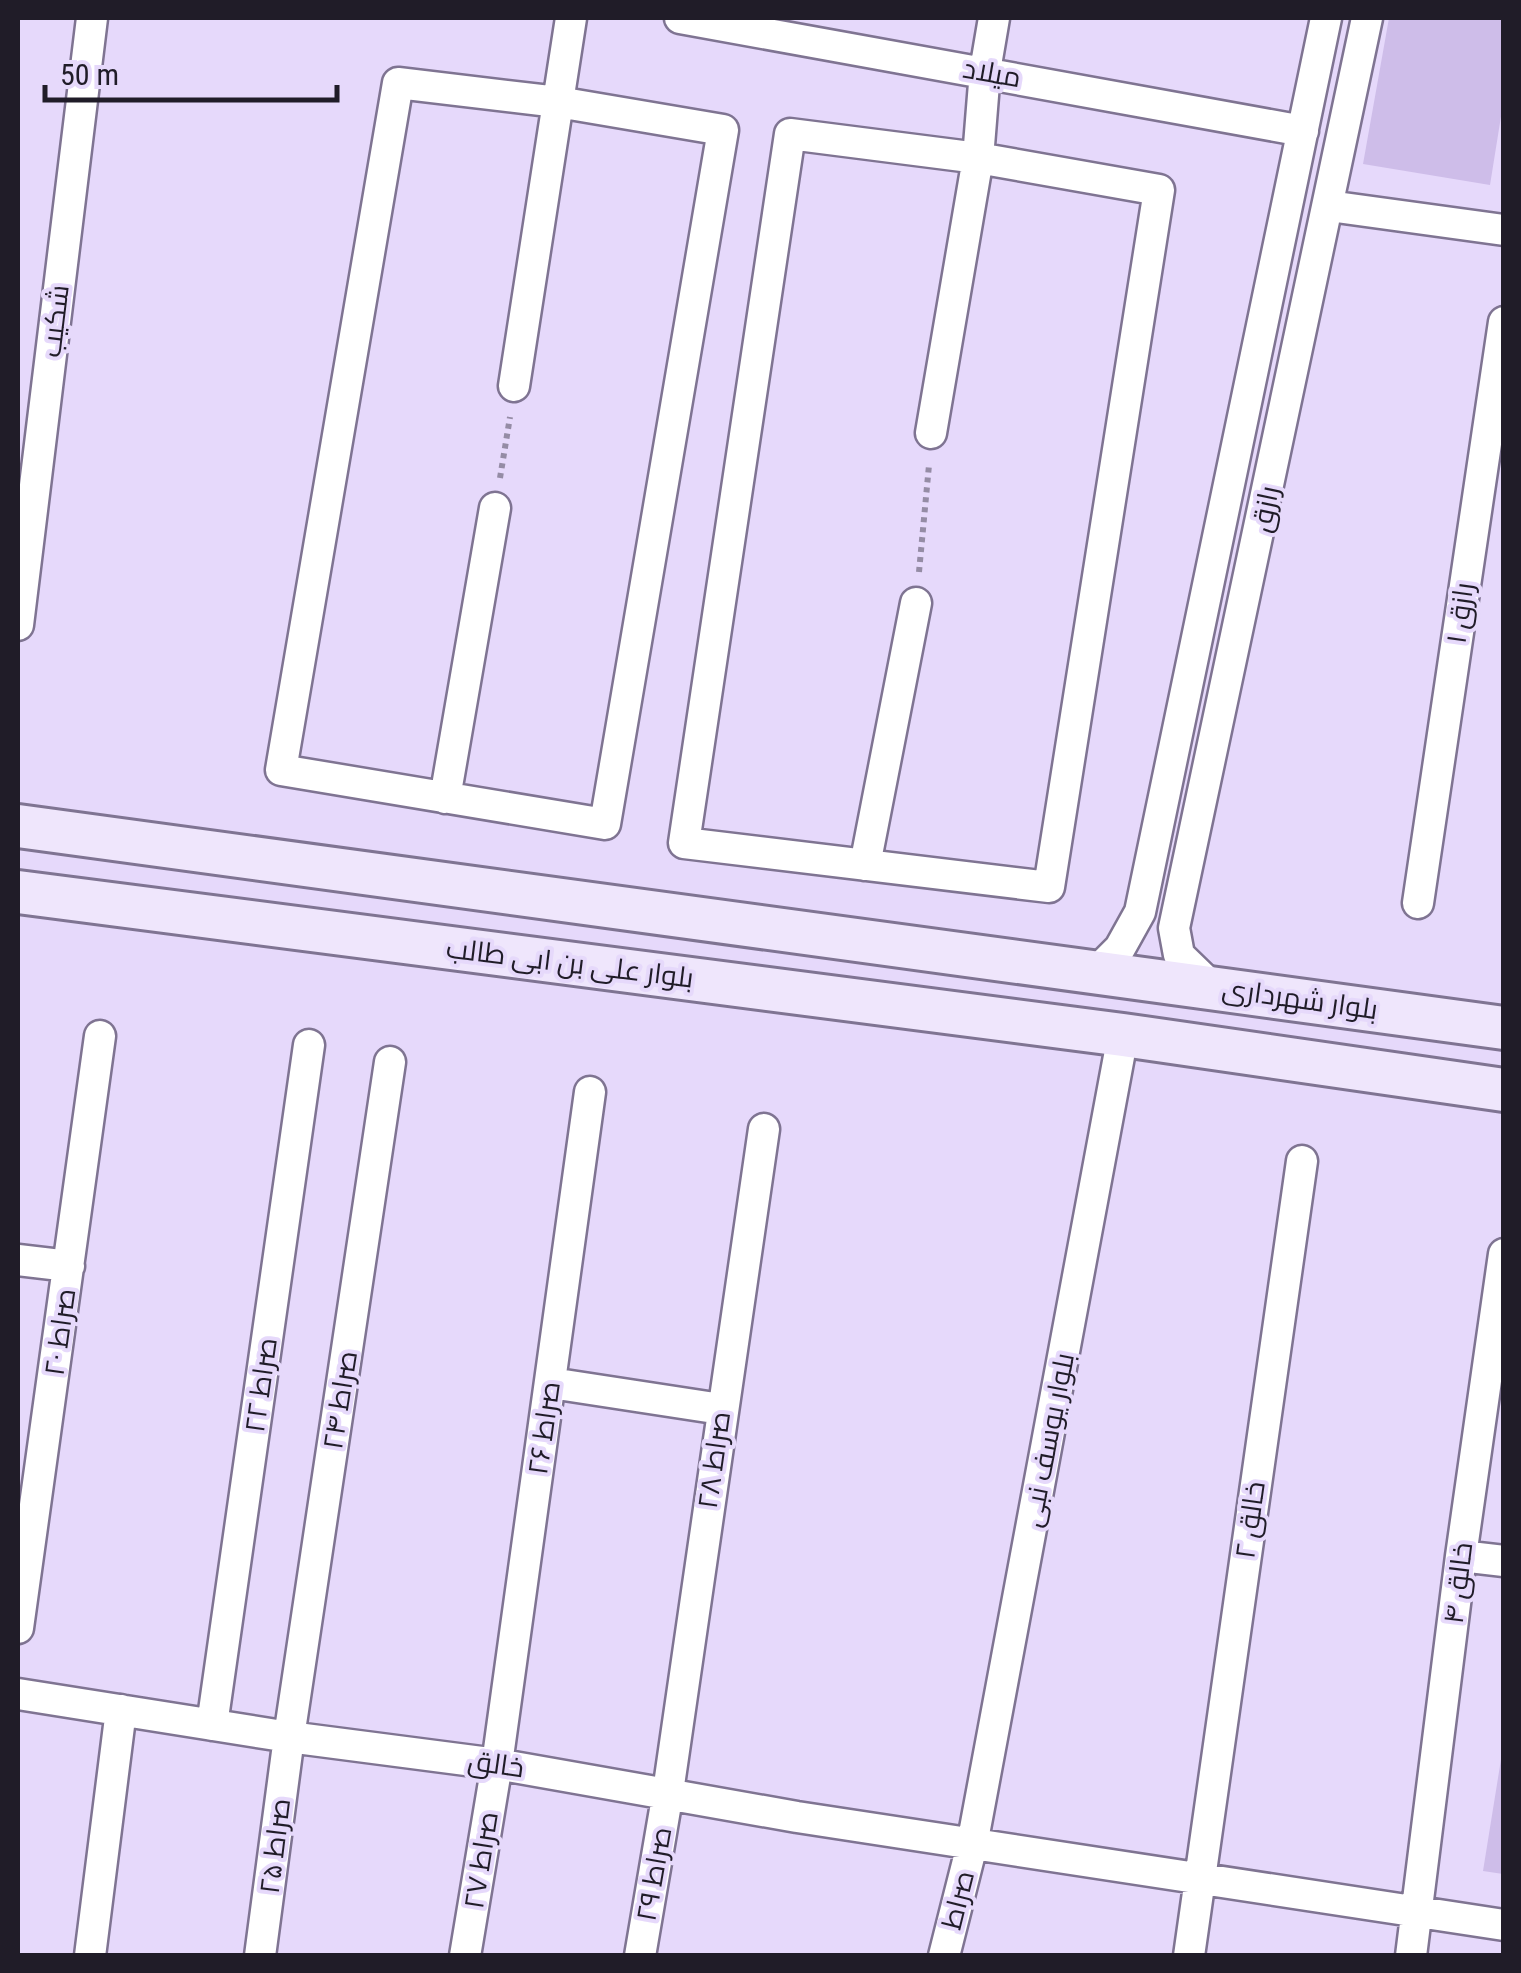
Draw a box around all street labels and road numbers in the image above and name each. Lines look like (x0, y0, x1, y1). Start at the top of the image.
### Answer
street label: میلاد (960, 52, 1024, 94)
street label: شکیب (34, 283, 76, 359)
street label: رازق (1244, 483, 1286, 535)
street label: رازق ۱ (1439, 580, 1481, 646)
street label: بلوار علی بن ابی طالب (444, 931, 696, 995)
street label: بلوار شهرداری (1220, 972, 1380, 1026)
street label: صراط ۲۰ (38, 1286, 82, 1378)
street label: صراط ۲۲ (238, 1336, 284, 1434)
street label: صراط ۲۴ (316, 1348, 364, 1452)
street label: بلوار یوسف نبی (1015, 1350, 1081, 1530)
street label: صراط ۲۶ (521, 1379, 567, 1477)
street label: صراط ۲۸ (691, 1409, 737, 1511)
street label: خالق ۲ (1228, 1479, 1272, 1561)
street label: خالق ۴ (1437, 1540, 1479, 1626)
street label: خالق (466, 1744, 526, 1784)
street label: صراط ۲۵ (253, 1796, 297, 1896)
street label: صراط ۲۷ (457, 1809, 505, 1911)
street label: صراط ۲۹ (629, 1824, 679, 1924)
street label: صراط (935, 1867, 981, 1933)

